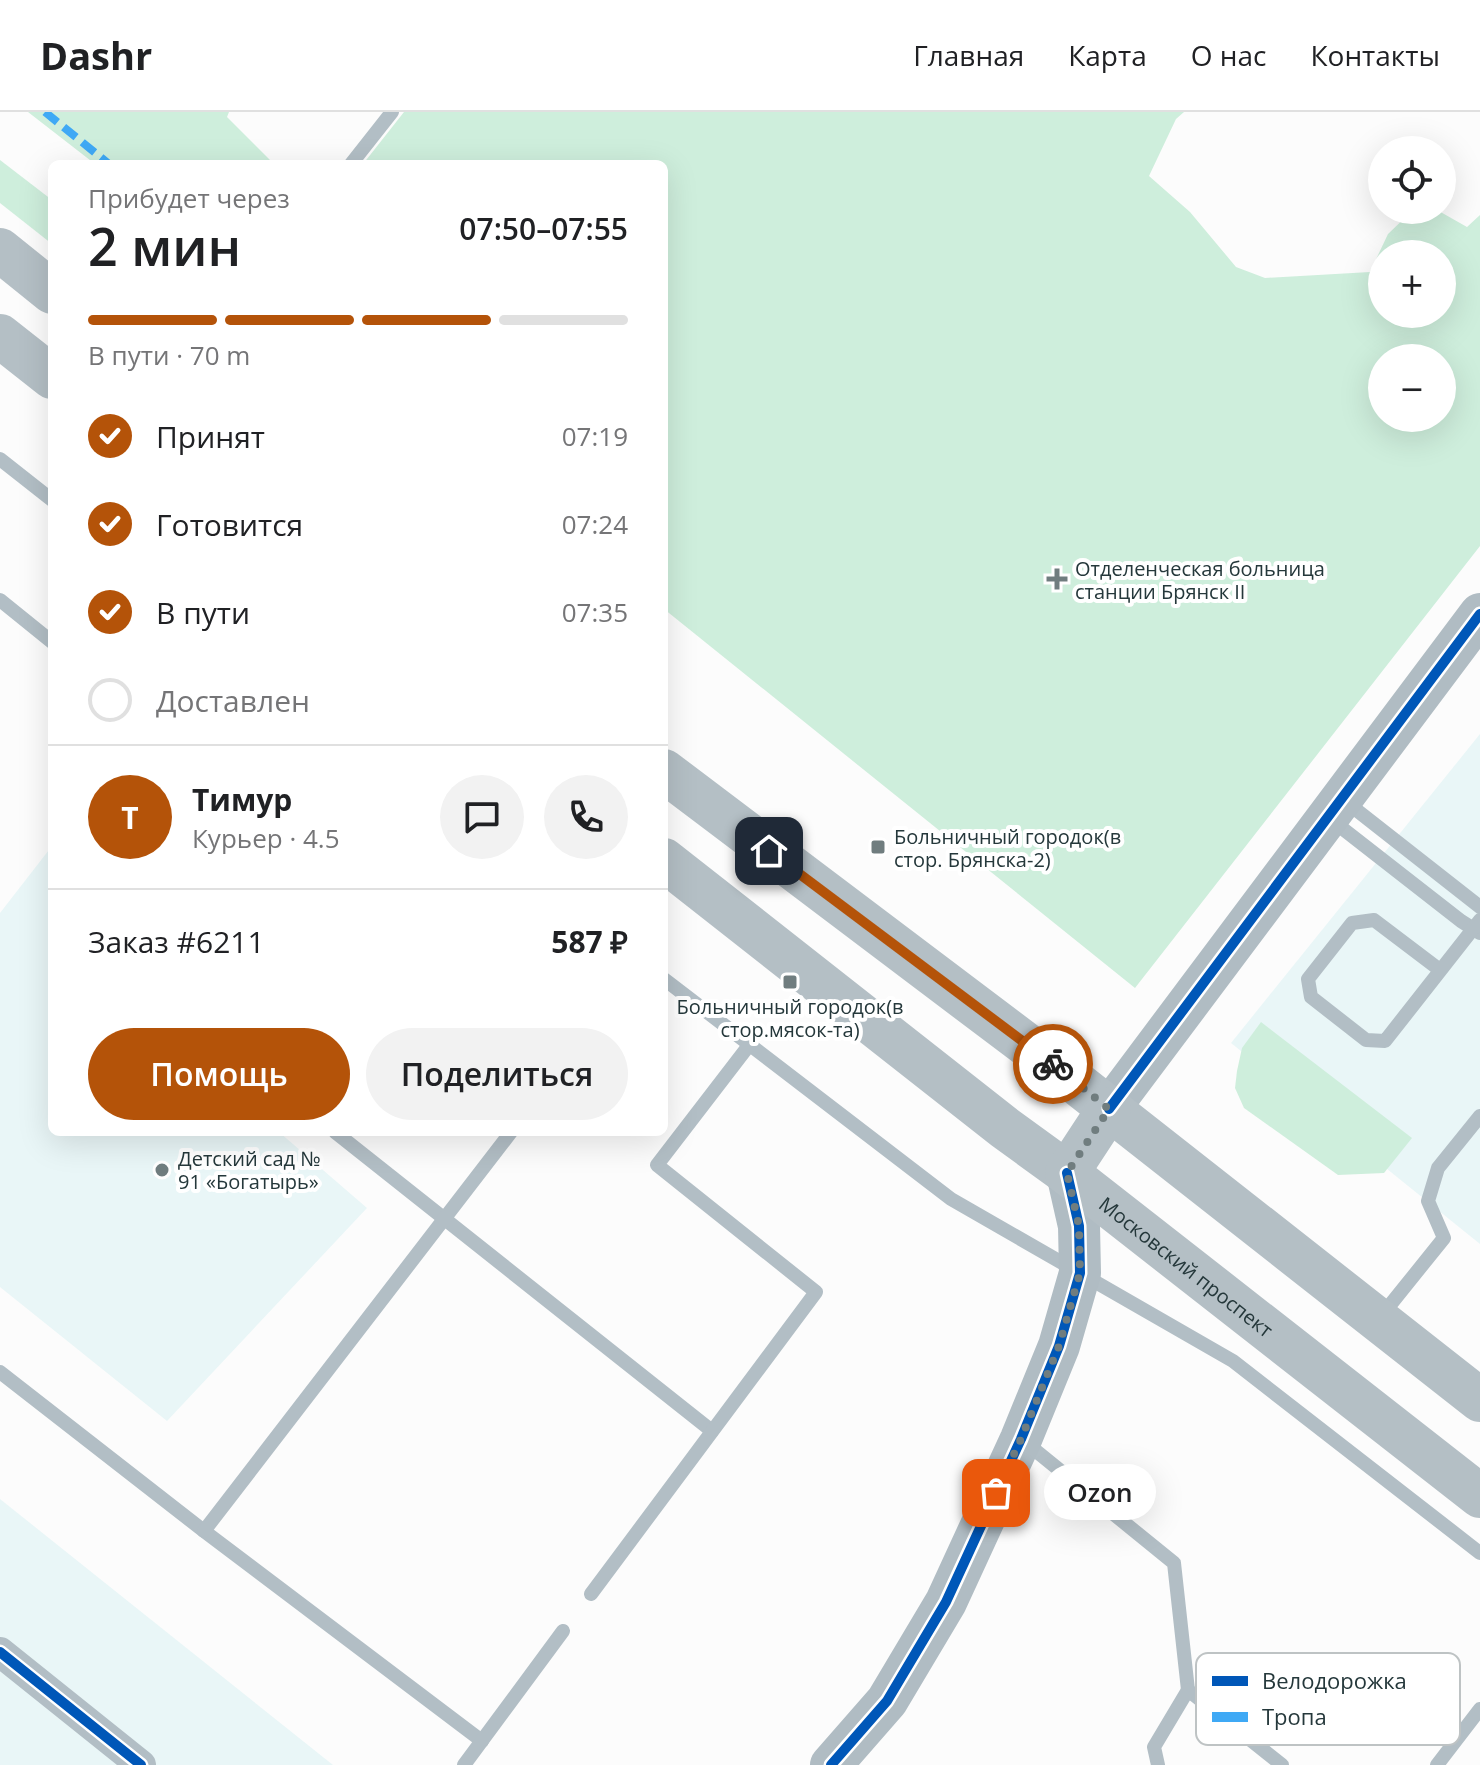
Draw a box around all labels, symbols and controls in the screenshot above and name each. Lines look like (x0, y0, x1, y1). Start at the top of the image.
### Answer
text: Dashr (40, 29, 152, 81)
text: Главная (913, 36, 1024, 74)
text: Карта (1068, 36, 1147, 74)
text: О нас (1191, 36, 1266, 74)
text: Контакты (1310, 36, 1440, 74)
map controls (1368, 136, 1456, 432)
button: locate (1368, 136, 1456, 224)
text: Прибудет через (88, 180, 290, 216)
text: 07:50–07:55 (459, 208, 628, 249)
text: 2 мин (88, 210, 241, 281)
button: + (1368, 240, 1456, 328)
text: В пути · 70 m (88, 337, 250, 373)
button: − (1368, 344, 1456, 432)
icon: check (88, 414, 132, 458)
text: Принят (156, 416, 265, 457)
text: 07:19 (562, 418, 628, 454)
icon: check (88, 502, 132, 546)
text: Готовится (156, 504, 303, 545)
text: 07:24 (562, 506, 628, 542)
place label: Отделенческая больница станции Брянск II (1075, 555, 1325, 605)
marker: Отделенческая больница станции Брянск II (1046, 568, 1068, 590)
icon: check (88, 590, 132, 634)
text: В пути (156, 592, 250, 633)
text: 07:35 (562, 594, 628, 630)
text: Доставлен (156, 680, 310, 721)
button: chat (440, 775, 524, 859)
button: phone (544, 775, 628, 859)
text: Тимур (192, 779, 292, 820)
text: Т (121, 797, 139, 838)
pin (735, 817, 803, 885)
text: Курьер · 4.5 (192, 820, 340, 856)
place label: Больничный городок(в стор. Брянска-2) (894, 823, 1121, 873)
icon: home (747, 829, 791, 873)
marker: Больничный городок(в стор. Брянска-2) (869, 838, 887, 856)
text: Заказ #6211 (88, 921, 265, 962)
text: 587 ₽ (551, 921, 628, 962)
marker: Больничный городок(в стор.мясок-та) (781, 973, 799, 991)
place label: Больничный городок(в стор.мясок-та) (676, 993, 904, 1043)
courier (1013, 1024, 1093, 1104)
button: Помощь (88, 1028, 350, 1120)
button: Поделиться (366, 1028, 628, 1120)
icon: bike (1031, 1042, 1075, 1086)
place label: Детский сад № 91 «Богатырь» (178, 1145, 321, 1195)
marker: Детский сад № 91 «Богатырь» (153, 1161, 171, 1179)
street label: Московский проспект (1094, 1190, 1279, 1343)
pin (962, 1459, 1030, 1527)
callout: Ozon (1044, 1465, 1156, 1521)
icon: bag (974, 1471, 1018, 1515)
text: Ozon (1067, 1474, 1133, 1510)
legend (1196, 1653, 1460, 1745)
text: Велодорожка (1262, 1665, 1407, 1695)
text: Тропа (1262, 1701, 1327, 1731)

